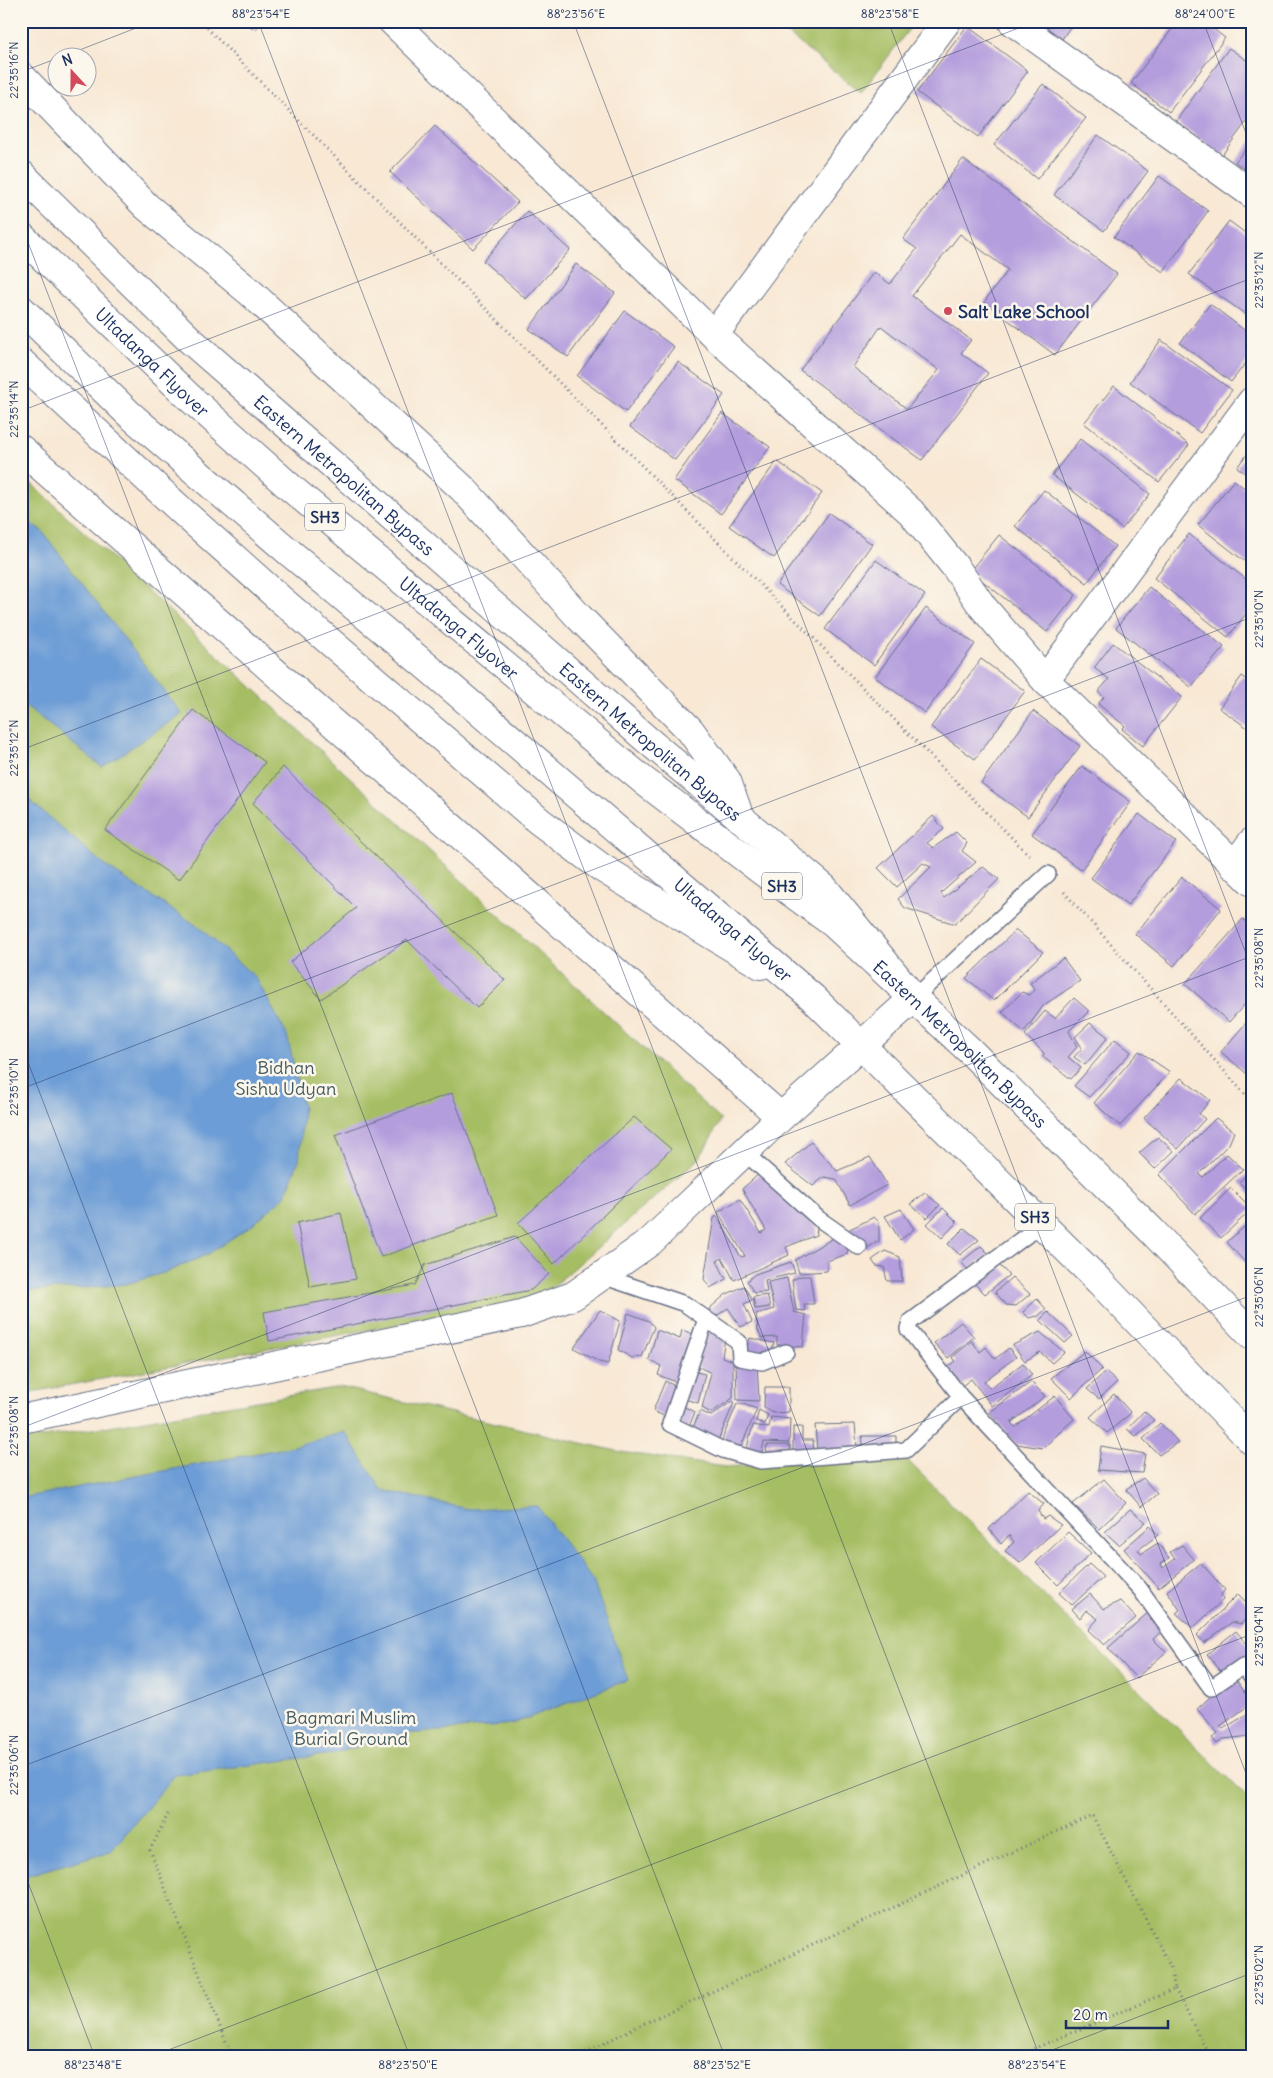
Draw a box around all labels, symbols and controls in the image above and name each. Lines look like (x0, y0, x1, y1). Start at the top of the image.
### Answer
text: 88°23'54"E (232, 6, 290, 21)
text: 88°23'56"E (547, 6, 605, 21)
text: 88°23'58"E (861, 6, 919, 21)
text: 88°24'00"E (1175, 6, 1235, 21)
text: 22°35'16"N (6, 41, 21, 99)
north arrow (48, 48, 98, 98)
text: N (60, 50, 75, 70)
text: 22°35'12"N (1251, 252, 1266, 308)
place label: Salt Lake School (958, 300, 1089, 323)
street label: Ultadanga Flyover (91, 302, 215, 422)
marker: Salt Lake School (942, 305, 954, 317)
text: 22°35'14"N (6, 380, 21, 438)
street label: Eastern Metropolitan Bypass (249, 390, 439, 560)
road number: SH3 (305, 504, 345, 530)
street label: Ultadanga Flyover (395, 571, 524, 684)
text: 22°35'10"N (1251, 590, 1266, 648)
street label: Eastern Metropolitan Bypass (555, 657, 747, 826)
text: 22°35'12"N (6, 720, 21, 776)
street label: Ultadanga Flyover (669, 872, 798, 987)
road number: SH3 (762, 872, 802, 899)
text: 22°35'08"N (1251, 928, 1266, 988)
street label: Eastern Metropolitan Bypass (868, 955, 1052, 1132)
park label: Bidhan Sishu Udyan (236, 1056, 336, 1100)
text: 22°35'10"N (6, 1058, 21, 1116)
road number: SH3 (1015, 1204, 1055, 1230)
text: 22°35'06"N (1251, 1267, 1266, 1327)
text: 22°35'08"N (6, 1396, 21, 1456)
text: 22°35'04"N (1251, 1606, 1266, 1666)
park label: Bagmari Muslim Burial Ground (286, 1706, 417, 1750)
text: 22°35'06"N (6, 1735, 21, 1795)
text: 22°35'02"N (1251, 1945, 1266, 2005)
scale bar (1066, 1998, 1168, 2030)
text: 20 m (1073, 2005, 1108, 2024)
text: 88°23'48"E (64, 2057, 122, 2072)
text: 88°23'50"E (378, 2057, 438, 2072)
text: 88°23'52"E (693, 2057, 751, 2072)
text: 88°23'54"E (1008, 2057, 1066, 2072)

